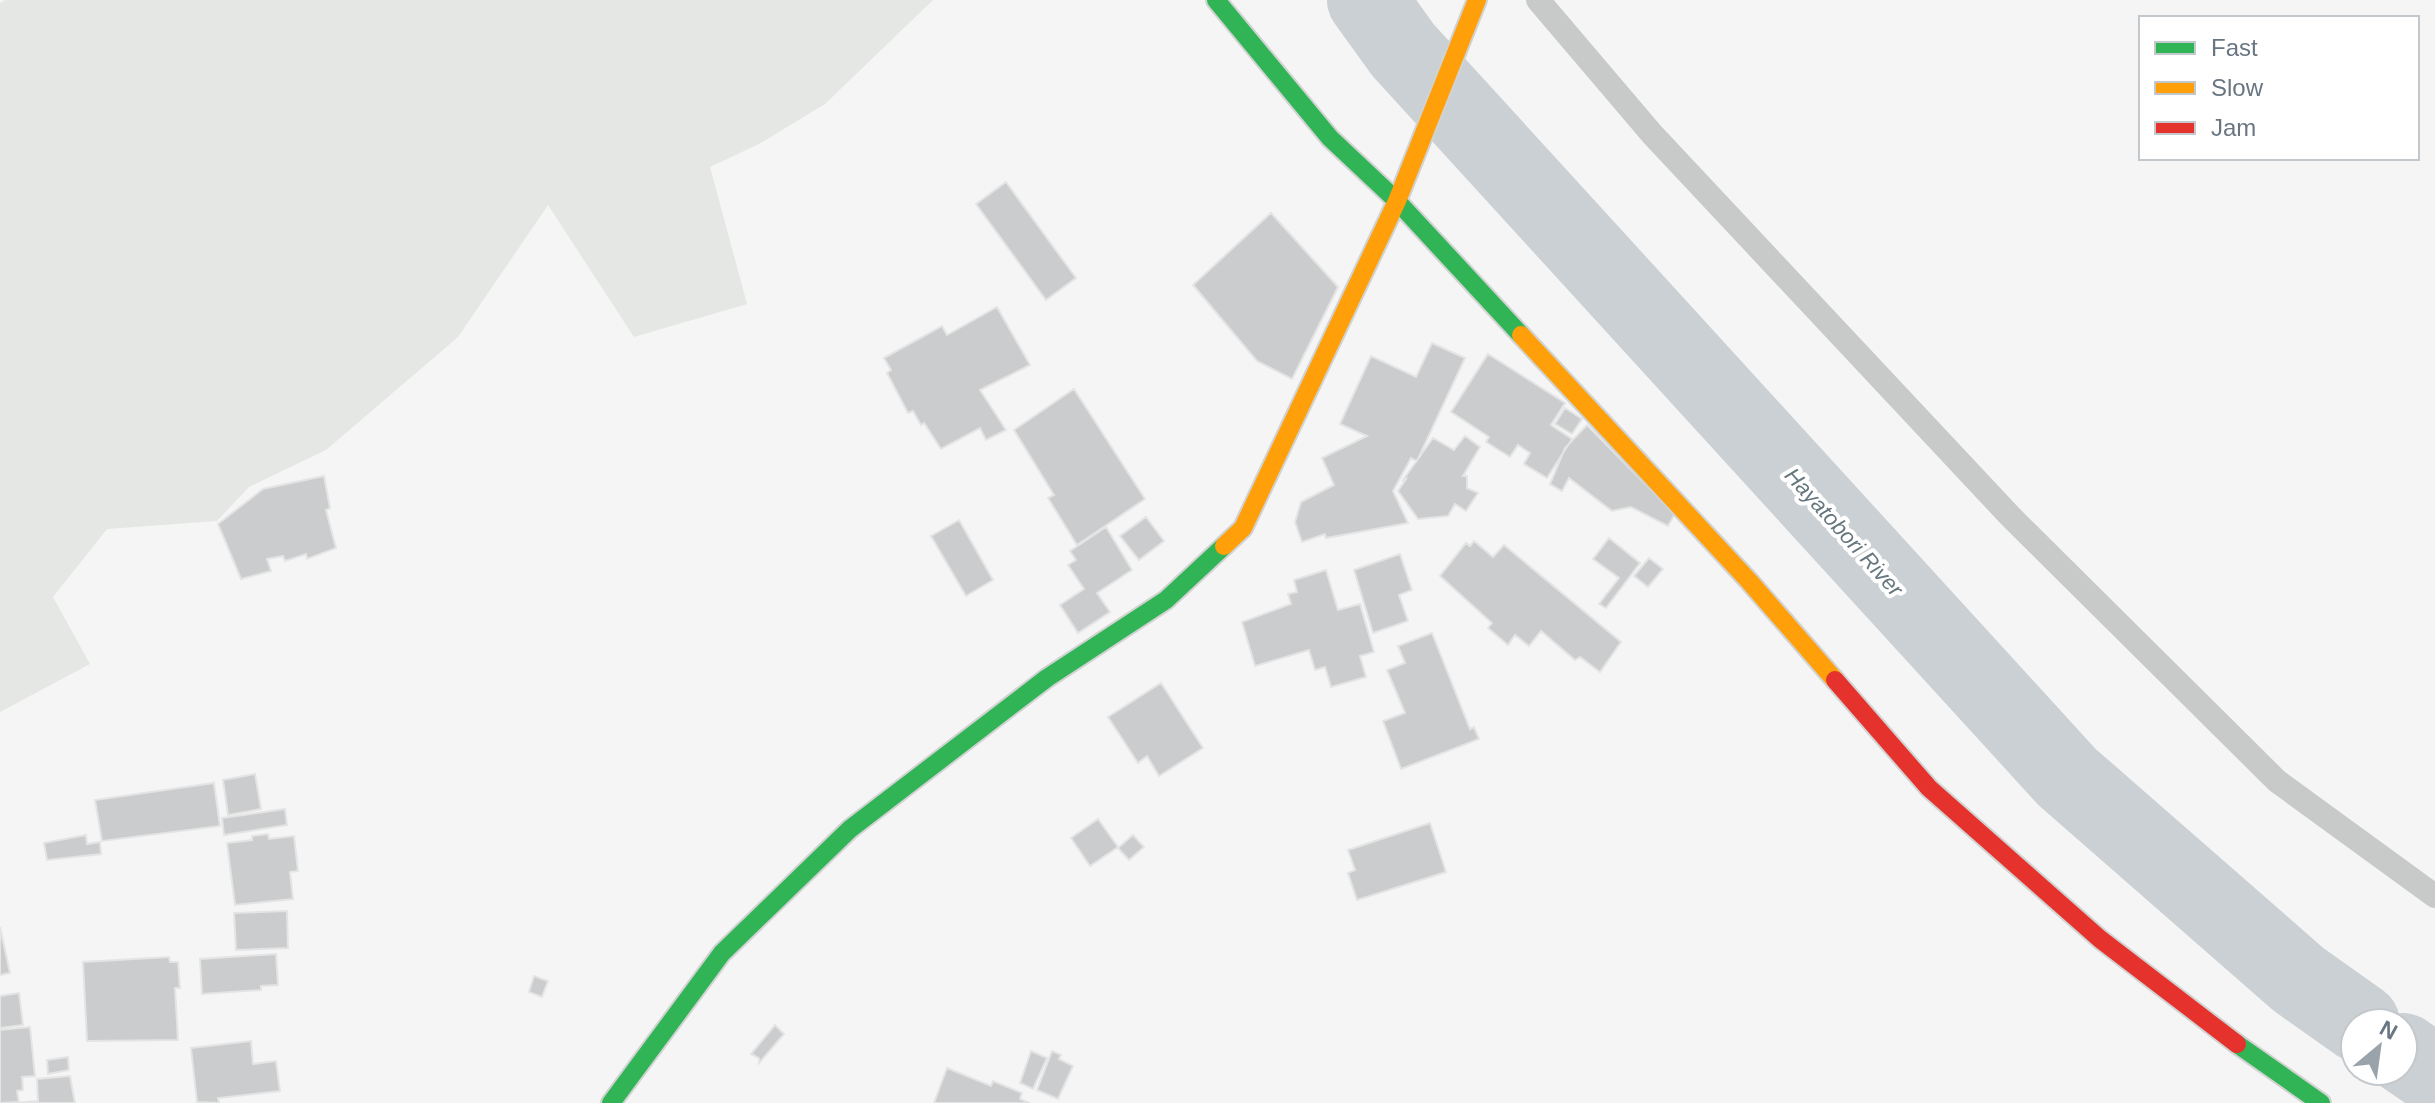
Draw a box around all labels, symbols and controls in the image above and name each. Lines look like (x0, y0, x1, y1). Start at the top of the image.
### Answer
legend (2139, 16, 2419, 160)
text: Fast (2211, 34, 2258, 61)
text: Slow (2211, 74, 2264, 101)
text: Jam (2211, 114, 2256, 141)
water label: Hayatobori River (1780, 463, 1909, 602)
north arrow (2339, 1007, 2419, 1087)
text: N (2375, 1015, 2401, 1045)

